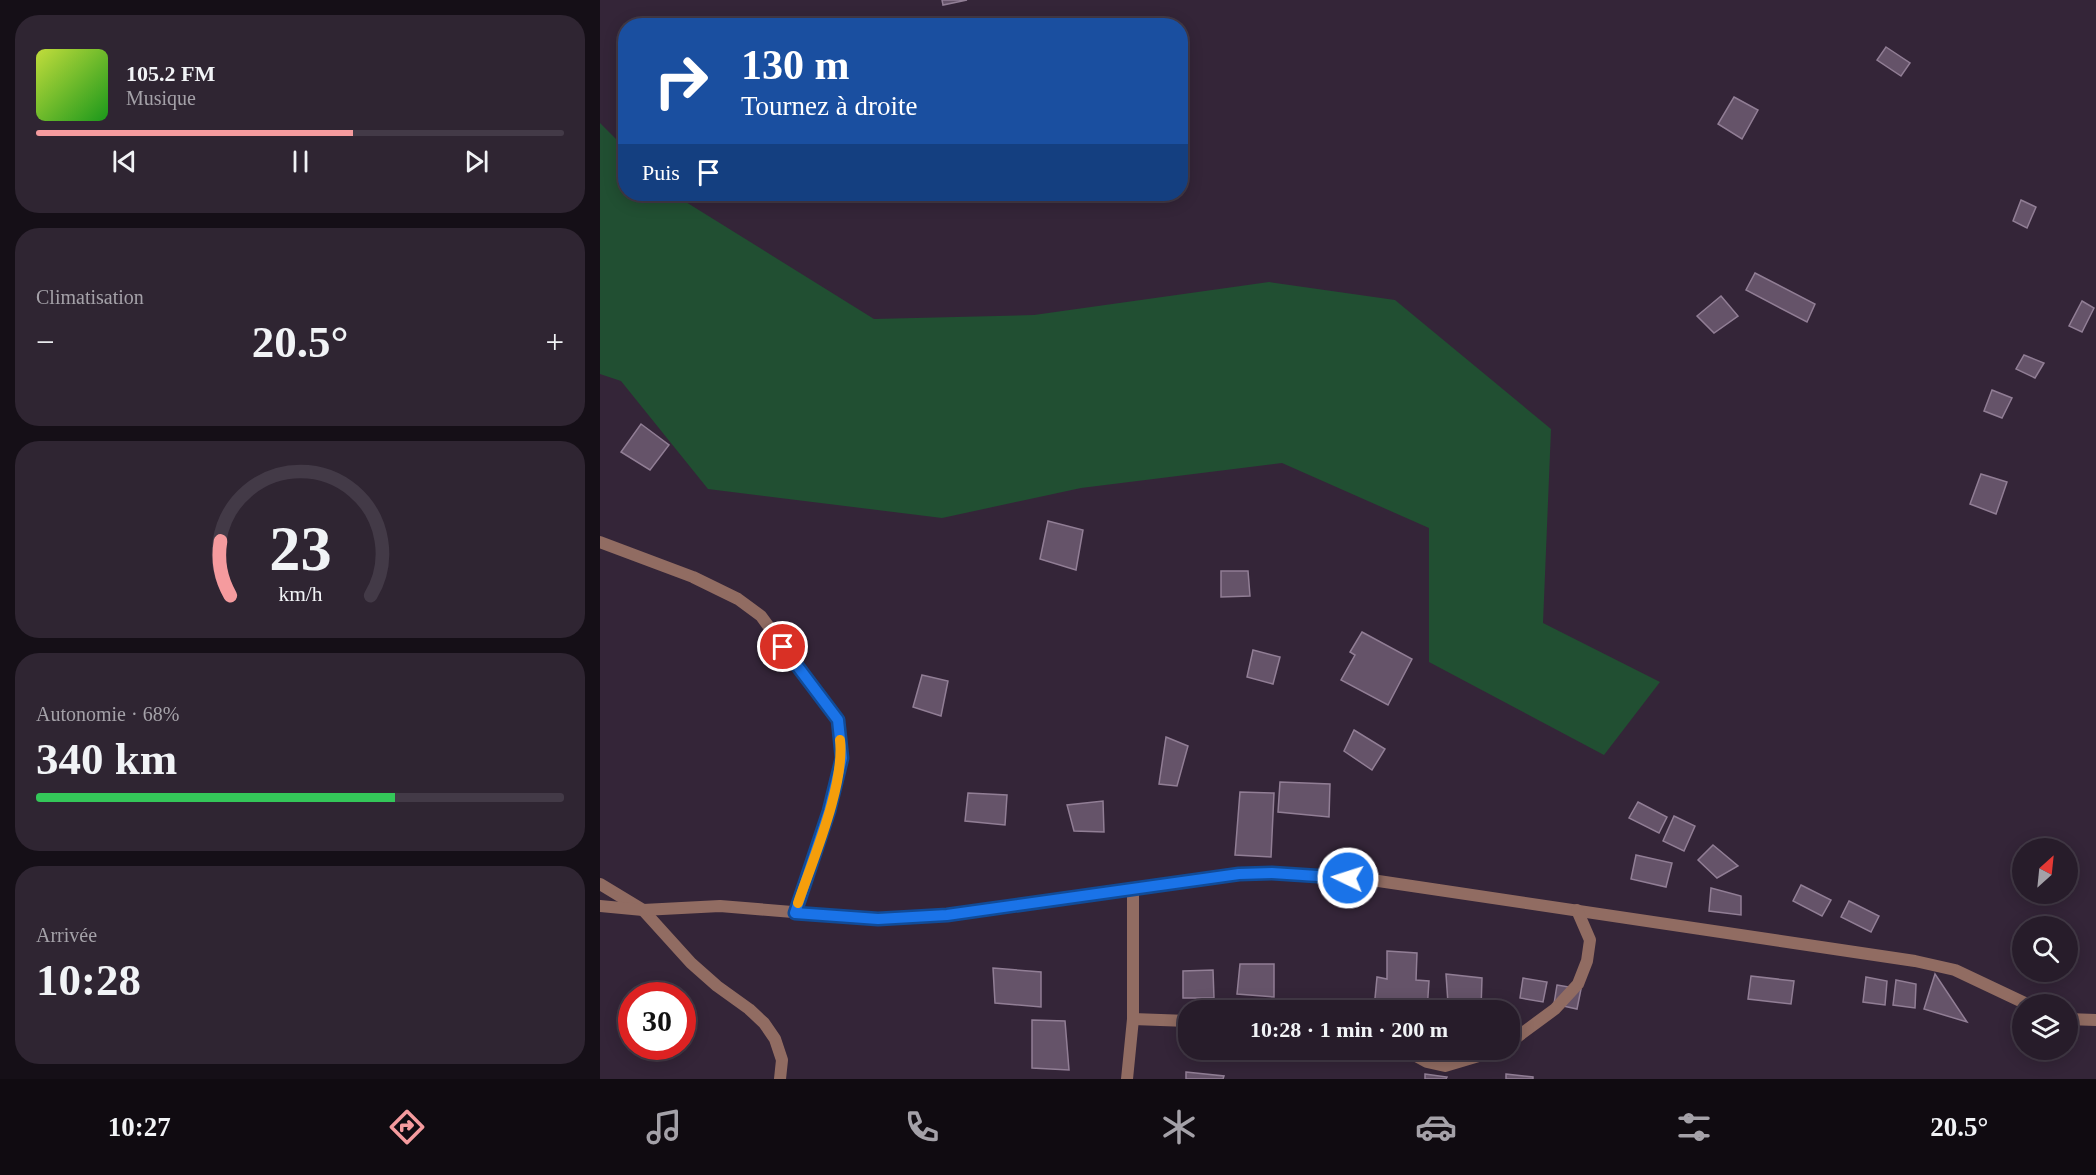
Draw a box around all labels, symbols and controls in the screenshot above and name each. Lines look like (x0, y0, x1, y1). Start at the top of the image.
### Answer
icon: right (642, 42, 720, 120)
text: 130 m (741, 42, 850, 88)
text: 105.2 FM (126, 61, 215, 86)
text: Musique (126, 87, 196, 109)
text: Tournez à droite (741, 91, 918, 121)
icon: previous (108, 145, 141, 178)
icon: pause (284, 145, 317, 178)
icon: next (460, 145, 493, 178)
icon: arrive (692, 156, 725, 189)
text: Puis (642, 160, 680, 185)
text: Climatisation (36, 286, 144, 308)
text: 20.5° (252, 317, 348, 367)
text: − (36, 324, 55, 360)
text: + (545, 324, 564, 360)
text: 23 (269, 515, 331, 584)
text: km/h (278, 583, 322, 607)
pin (757, 621, 808, 672)
icon: arrive (766, 630, 799, 663)
text: Autonomie · 68% (36, 703, 179, 725)
text: 340 km (36, 734, 177, 784)
north arrow (2012, 838, 2078, 904)
map controls (2012, 838, 2078, 1060)
position arrow (1316, 846, 1380, 910)
button: search (2012, 916, 2078, 982)
text: Arrivée (36, 924, 97, 946)
text: 10:28 (36, 955, 141, 1005)
speed limit sign: 30 (618, 982, 696, 1060)
button: layers (2012, 994, 2078, 1060)
text: 10:28 · 1 min · 200 m (1250, 1017, 1448, 1042)
icon: directions (386, 1106, 428, 1148)
icon: music (643, 1106, 685, 1148)
icon: phone (901, 1106, 943, 1148)
icon: climate (1158, 1106, 1200, 1148)
icon: car (1415, 1106, 1457, 1148)
icon: filters (1673, 1106, 1715, 1148)
text: 10:27 (108, 1112, 171, 1142)
text: 20.5° (1930, 1112, 1988, 1142)

